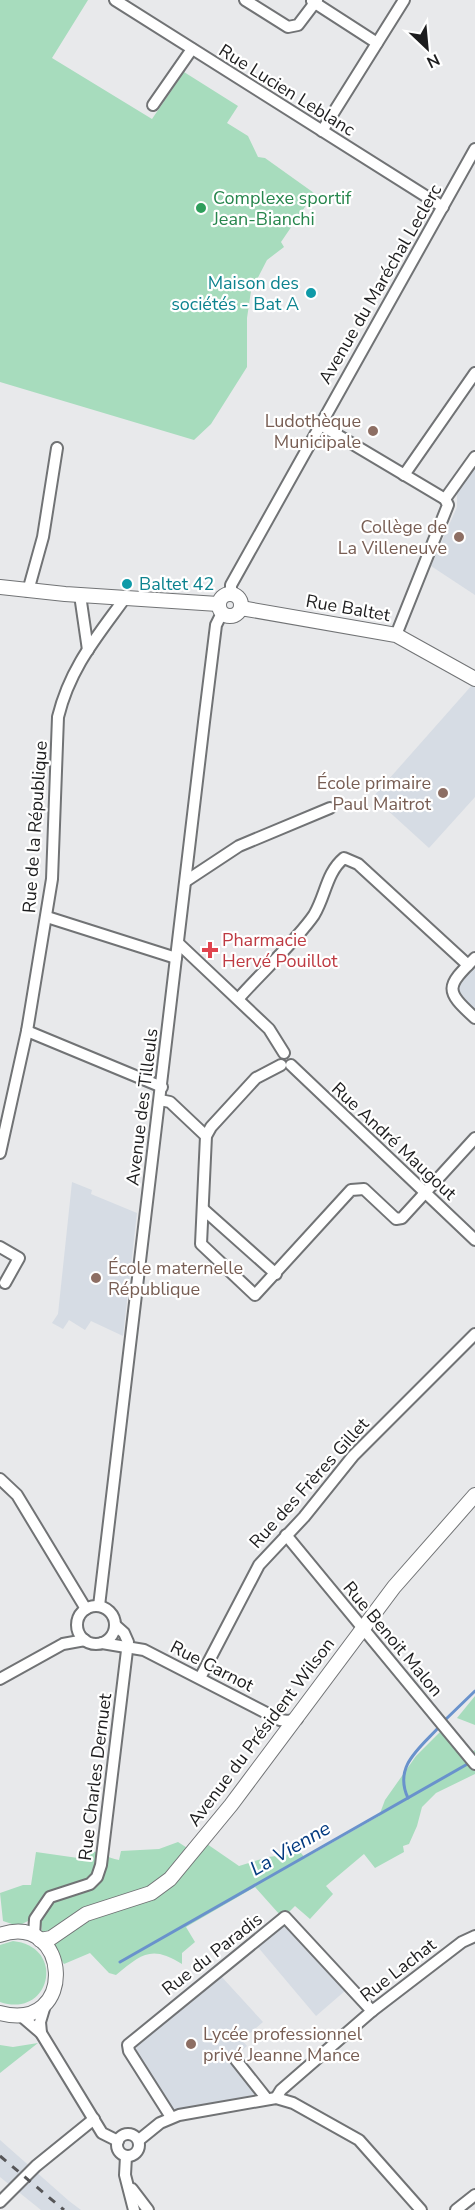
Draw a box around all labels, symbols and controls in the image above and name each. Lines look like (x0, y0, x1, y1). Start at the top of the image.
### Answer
north arrow (397, 18, 457, 78)
street label: Rue Lucien Leblanc (214, 38, 360, 142)
text: N (423, 48, 443, 73)
street label: Avenue du Maréchal Leclerc (313, 180, 447, 388)
place label: Complexe sportif Jean-Bianchi (212, 186, 352, 231)
marker: Complexe sportif Jean-Bianchi (194, 201, 208, 215)
place label: Maison des sociétés - Bat A (171, 271, 299, 316)
marker: Maison des sociétés - Bat A (304, 286, 318, 300)
place label: Ludothèque Municipale (265, 409, 361, 454)
marker: Ludothèque Municipale (366, 424, 380, 438)
place label: Collège de La Villeneuve (338, 515, 447, 560)
marker: Collège de La Villeneuve (452, 530, 466, 544)
place label: Baltet 42 (139, 572, 214, 596)
marker: Baltet 42 (120, 577, 134, 591)
street label: Rue Baltet (304, 589, 393, 627)
street label: Rue de la République (17, 740, 53, 914)
place label: École primaire Paul Maitrot (317, 771, 432, 816)
marker: École primaire Paul Maitrot (436, 786, 450, 800)
place label: Pharmacie Hervé Pouillot (222, 928, 338, 973)
marker: Pharmacie Hervé Pouillot (203, 943, 217, 957)
street label: Avenue des Tilleuls (120, 1027, 164, 1187)
street label: Rue André Maugout (326, 1077, 462, 1206)
place label: École maternelle République (108, 1256, 243, 1301)
marker: École maternelle République (89, 1271, 103, 1285)
street label: Rue des Frères Gillet (244, 1412, 375, 1554)
street label: Rue Benoit Malon (338, 1576, 448, 1702)
street label: Avenue du Président Wilson (182, 1633, 340, 1831)
street label: Rue Carnot (166, 1635, 258, 1698)
street label: Rue Charles Dernuet (73, 1691, 117, 1862)
water label: La Vienne (245, 1814, 336, 1882)
street label: Rue du Paradis (157, 1907, 267, 2001)
street label: Rue Lachat (355, 1932, 441, 2007)
place label: Lycée professionnel privé Jeanne Mance (203, 2022, 363, 2067)
marker: Lycée professionnel privé Jeanne Mance (184, 2037, 198, 2051)

